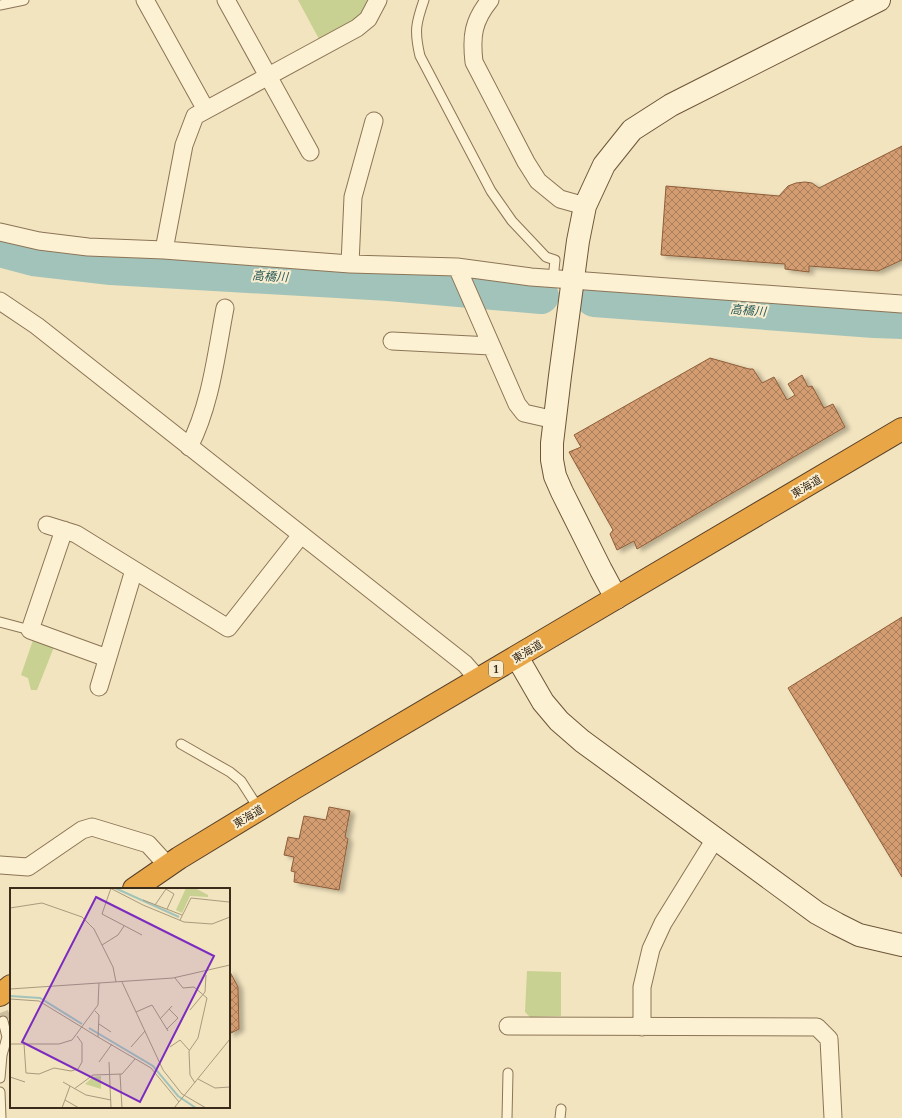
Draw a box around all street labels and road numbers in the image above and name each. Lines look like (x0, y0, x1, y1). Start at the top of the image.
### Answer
street label: 東海道 (788, 471, 824, 501)
street label: 東海道 (509, 636, 545, 666)
road number: 1 (489, 661, 503, 677)
street label: 東海道 (230, 801, 266, 831)

